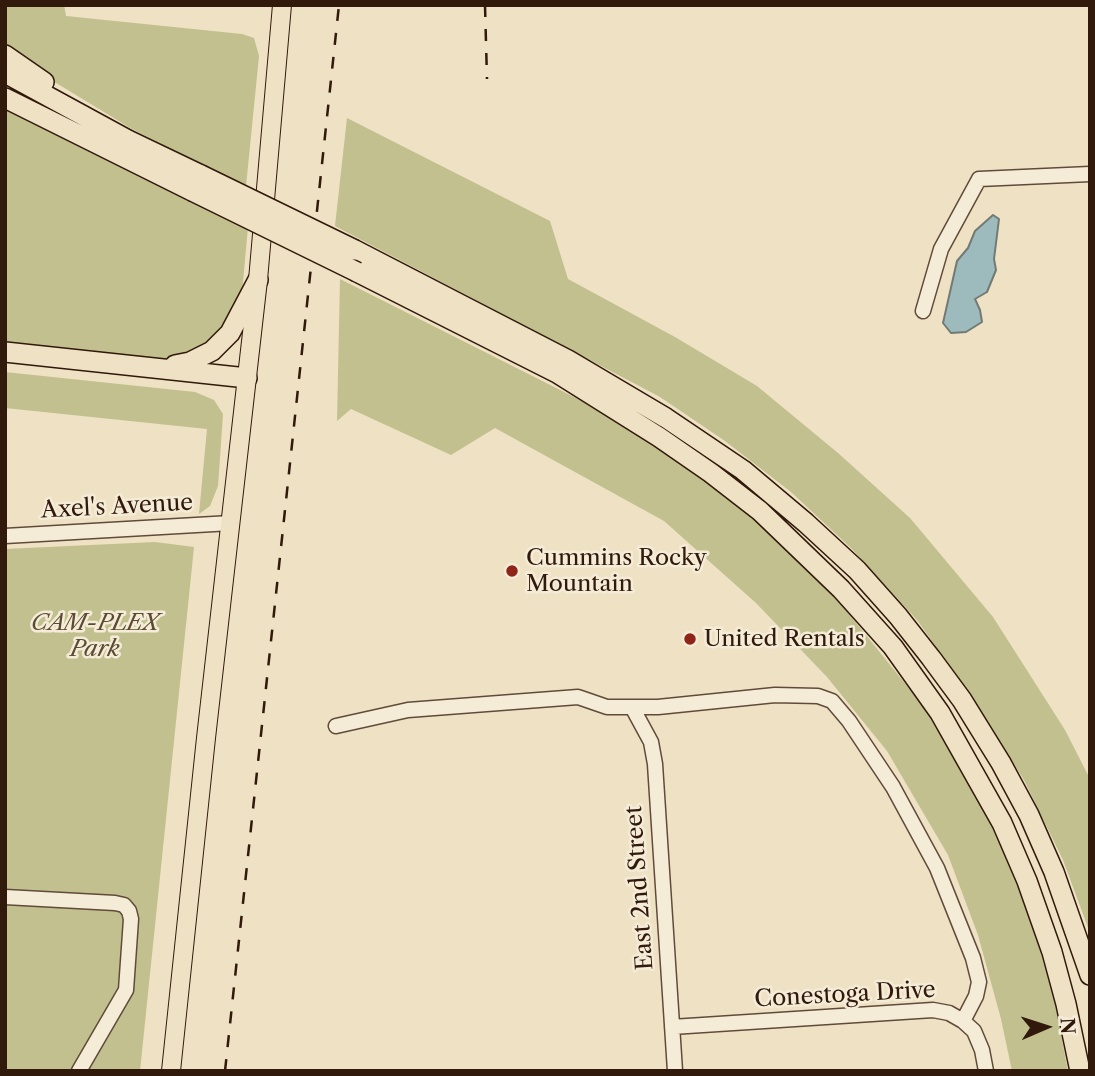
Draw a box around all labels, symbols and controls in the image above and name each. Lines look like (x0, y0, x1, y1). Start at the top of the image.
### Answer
street label: Axel's Avenue (40, 489, 194, 525)
place label: Cummins Rocky Mountain (526, 544, 707, 598)
marker: Cummins Rocky Mountain (504, 563, 520, 579)
park label: CAM-PLEX Park (31, 609, 159, 663)
place label: United Rentals (704, 625, 865, 653)
marker: United Rentals (682, 631, 698, 647)
street label: East 2nd Street (620, 805, 660, 971)
street label: Conestoga Drive (754, 976, 936, 1014)
north arrow (1011, 992, 1081, 1062)
text: N (1056, 1017, 1079, 1035)

